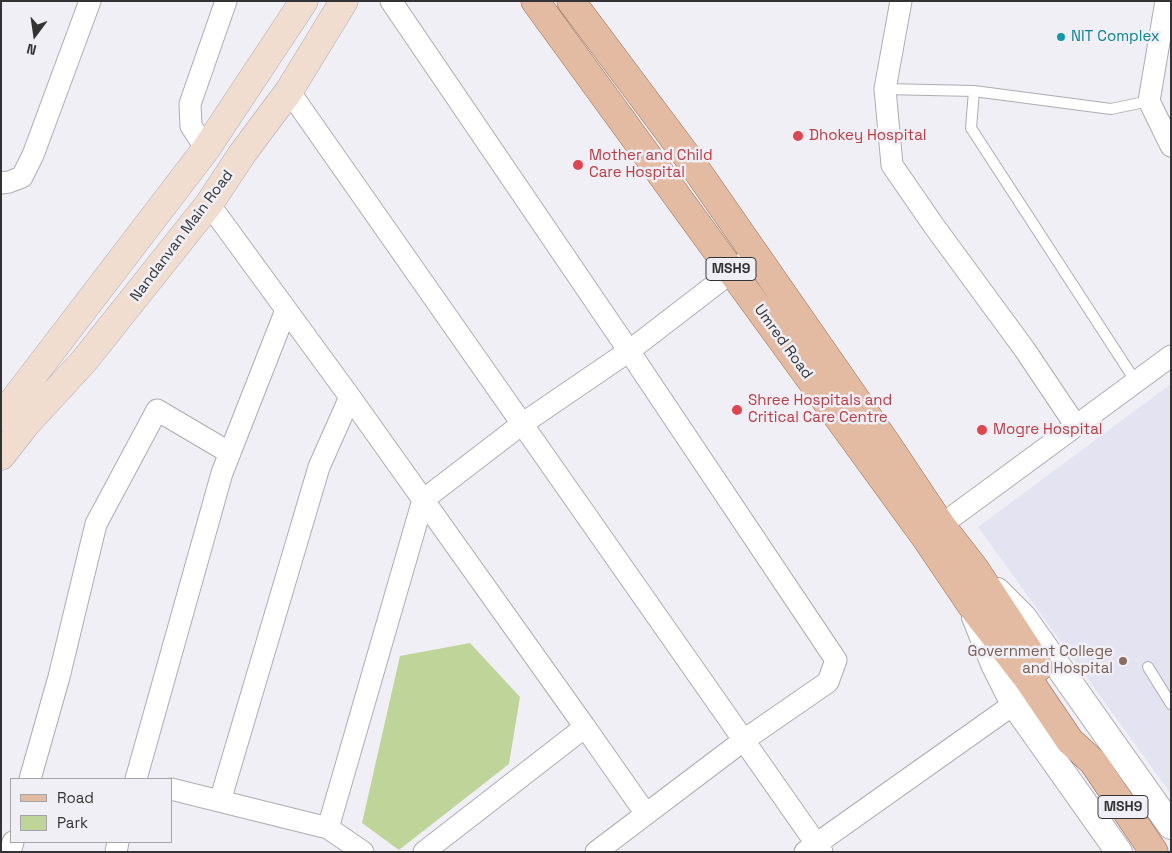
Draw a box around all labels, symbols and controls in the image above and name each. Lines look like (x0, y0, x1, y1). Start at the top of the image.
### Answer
north arrow (10, 10, 60, 60)
place label: NIT Complex (1071, 28, 1160, 46)
marker: NIT Complex (1055, 31, 1067, 43)
text: N (25, 40, 38, 59)
place label: Dhokey Hospital (809, 127, 927, 145)
marker: Dhokey Hospital (791, 129, 805, 143)
place label: Mother and Child Care Hospital (589, 147, 713, 182)
marker: Mother and Child Care Hospital (571, 158, 585, 172)
street label: Nandanvan Main Road (127, 167, 237, 305)
road number: MSH9 (706, 258, 756, 280)
street label: Umred Road (750, 301, 816, 383)
place label: Shree Hospitals and Critical Care Centre (748, 392, 892, 427)
marker: Shree Hospitals and Critical Care Centre (730, 403, 744, 417)
place label: Mogre Hospital (993, 421, 1103, 439)
marker: Mogre Hospital (975, 423, 989, 437)
place label: Government College and Hospital (967, 643, 1113, 678)
marker: Government College and Hospital (1117, 655, 1129, 667)
legend (10, 778, 172, 843)
text: Road (57, 788, 94, 807)
road number: MSH9 (1098, 796, 1148, 819)
text: Park (57, 813, 88, 832)

